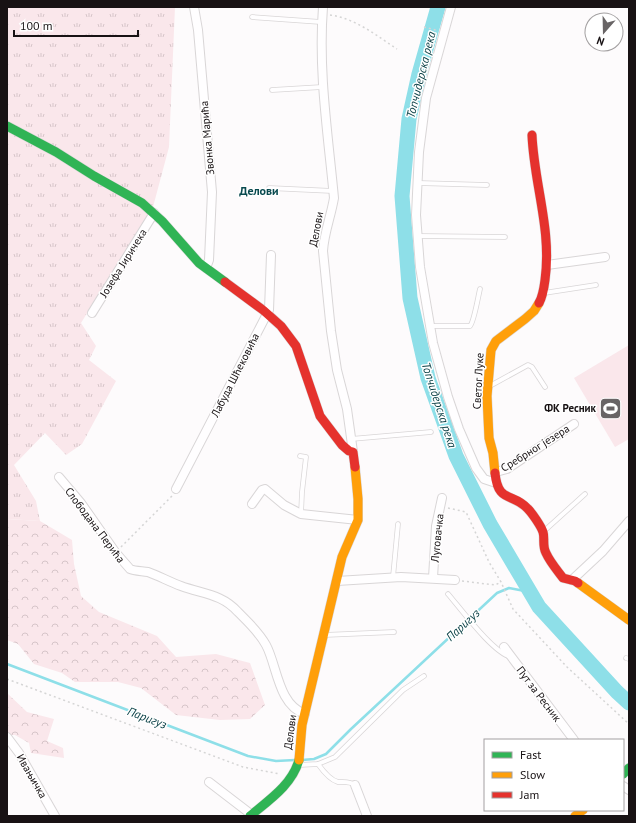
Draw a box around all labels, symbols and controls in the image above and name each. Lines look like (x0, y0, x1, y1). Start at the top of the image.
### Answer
scale bar (14, 12, 138, 38)
north arrow (584, 12, 624, 52)
text: 100 m (20, 18, 53, 33)
water label: Топчидерска река (402, 30, 439, 120)
text: N (595, 34, 606, 49)
street label: Звонка Марића (197, 100, 217, 176)
district label: Делови (239, 183, 279, 198)
street label: Делови (306, 210, 326, 248)
street label: Јозефа Јиричека (96, 226, 150, 301)
street label: Лабуда Шћековића (207, 331, 262, 420)
street label: Светог Луке (470, 352, 486, 410)
water label: Топчидерска река (419, 360, 460, 450)
sports icon: ФК Ресник (598, 395, 624, 421)
place label: ФК Ресник (544, 401, 597, 415)
street label: Сребрног језера (498, 421, 572, 475)
street label: Слободана Перића (62, 484, 128, 566)
street label: Луговачка (427, 513, 447, 564)
water label: Паригуз (443, 605, 483, 644)
street label: Пут за Ресник (514, 663, 565, 725)
water label: Паригуз (125, 703, 169, 732)
street label: Делови (281, 714, 299, 750)
legend (484, 739, 624, 811)
text: Fast (520, 747, 541, 762)
street label: Ивањичка (14, 751, 50, 801)
text: Slow (520, 767, 545, 782)
text: Jam (519, 787, 539, 802)

